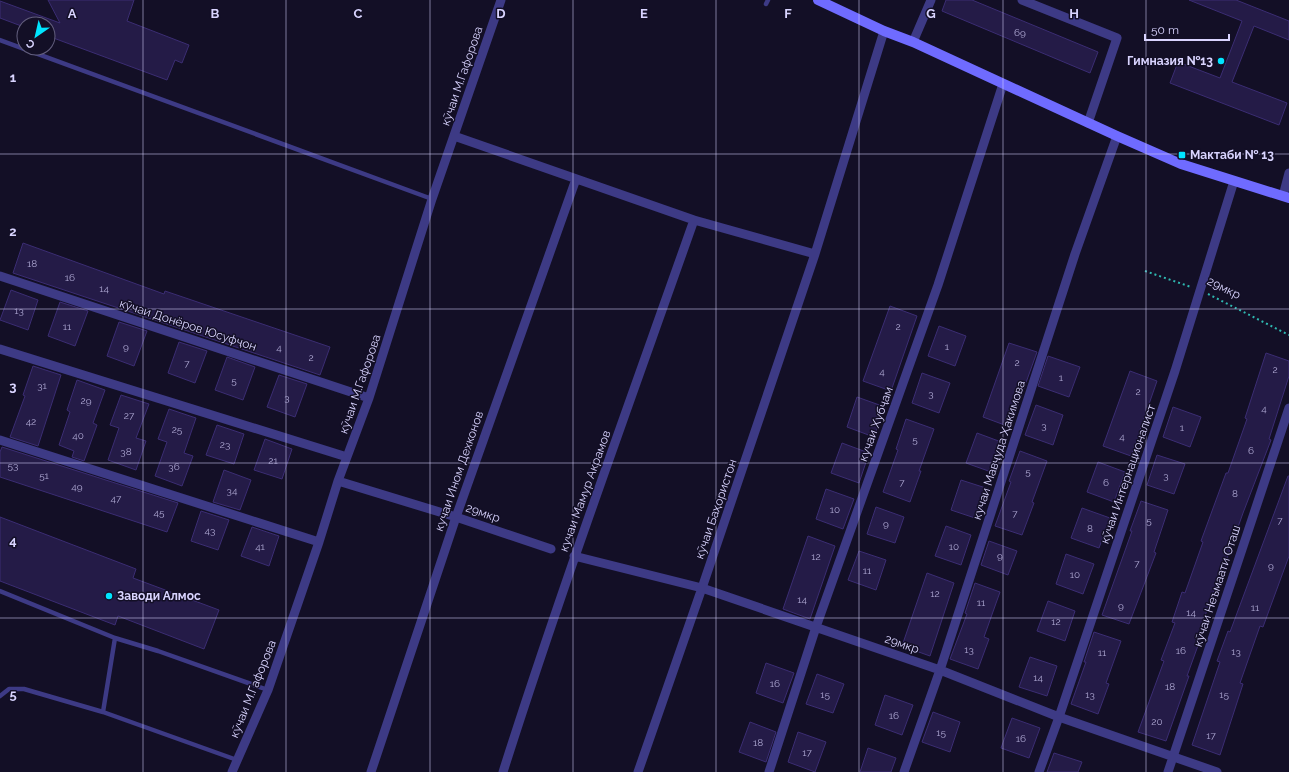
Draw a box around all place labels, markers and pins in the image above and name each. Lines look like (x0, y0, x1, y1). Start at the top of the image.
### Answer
place label: Гимназия №13 (1127, 54, 1213, 68)
marker: Гимназия №13 (1216, 56, 1226, 66)
place label: Мактаби № 13 (1190, 148, 1274, 162)
marker: Мактаби № 13 (1177, 150, 1187, 160)
place label: Заводи Алмос (117, 589, 201, 603)
marker: Заводи Алмос (104, 591, 114, 601)

